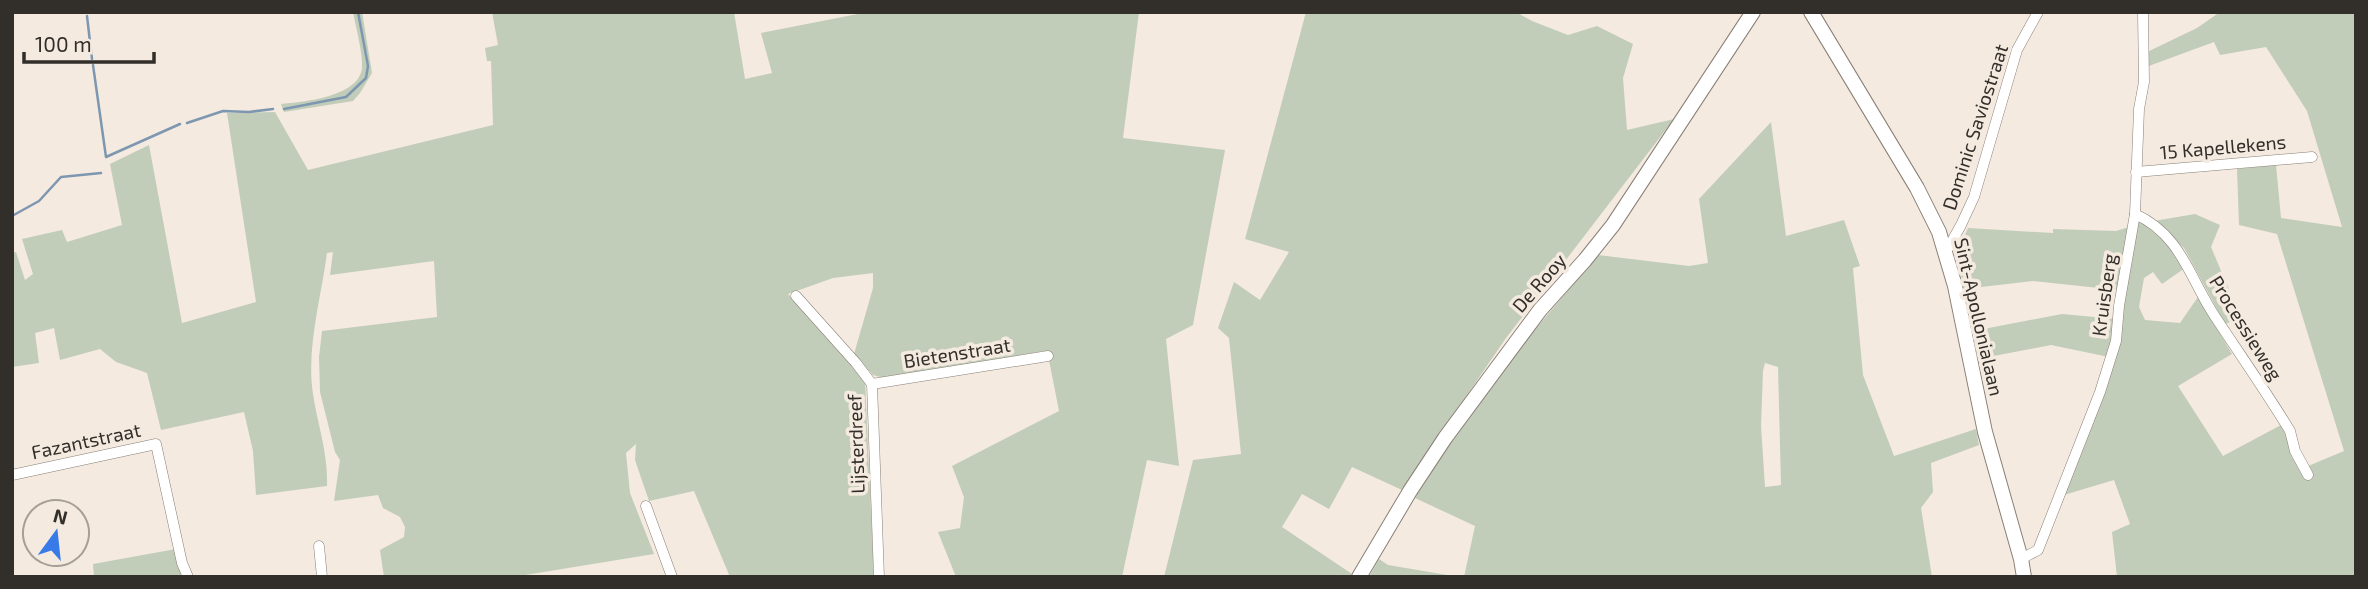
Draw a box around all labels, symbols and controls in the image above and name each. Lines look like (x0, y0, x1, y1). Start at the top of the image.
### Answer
scale bar (24, 21, 154, 65)
text: 100 m (35, 31, 92, 56)
street label: Dominic Saviostraat (1937, 41, 2012, 213)
street label: 15 Kapellekens (2159, 130, 2287, 163)
street label: Sint-Apollonialaan (1950, 236, 2009, 398)
street label: De Rooy (1507, 249, 1570, 317)
street label: Kruisberg (2086, 252, 2121, 338)
street label: Processieweg (2205, 271, 2288, 385)
street label: Bietenstraat (902, 333, 1012, 372)
street label: Lijsterdreef (842, 393, 869, 494)
street label: Fazantstraat (29, 418, 143, 463)
north arrow (21, 498, 91, 568)
text: N (51, 503, 70, 529)

